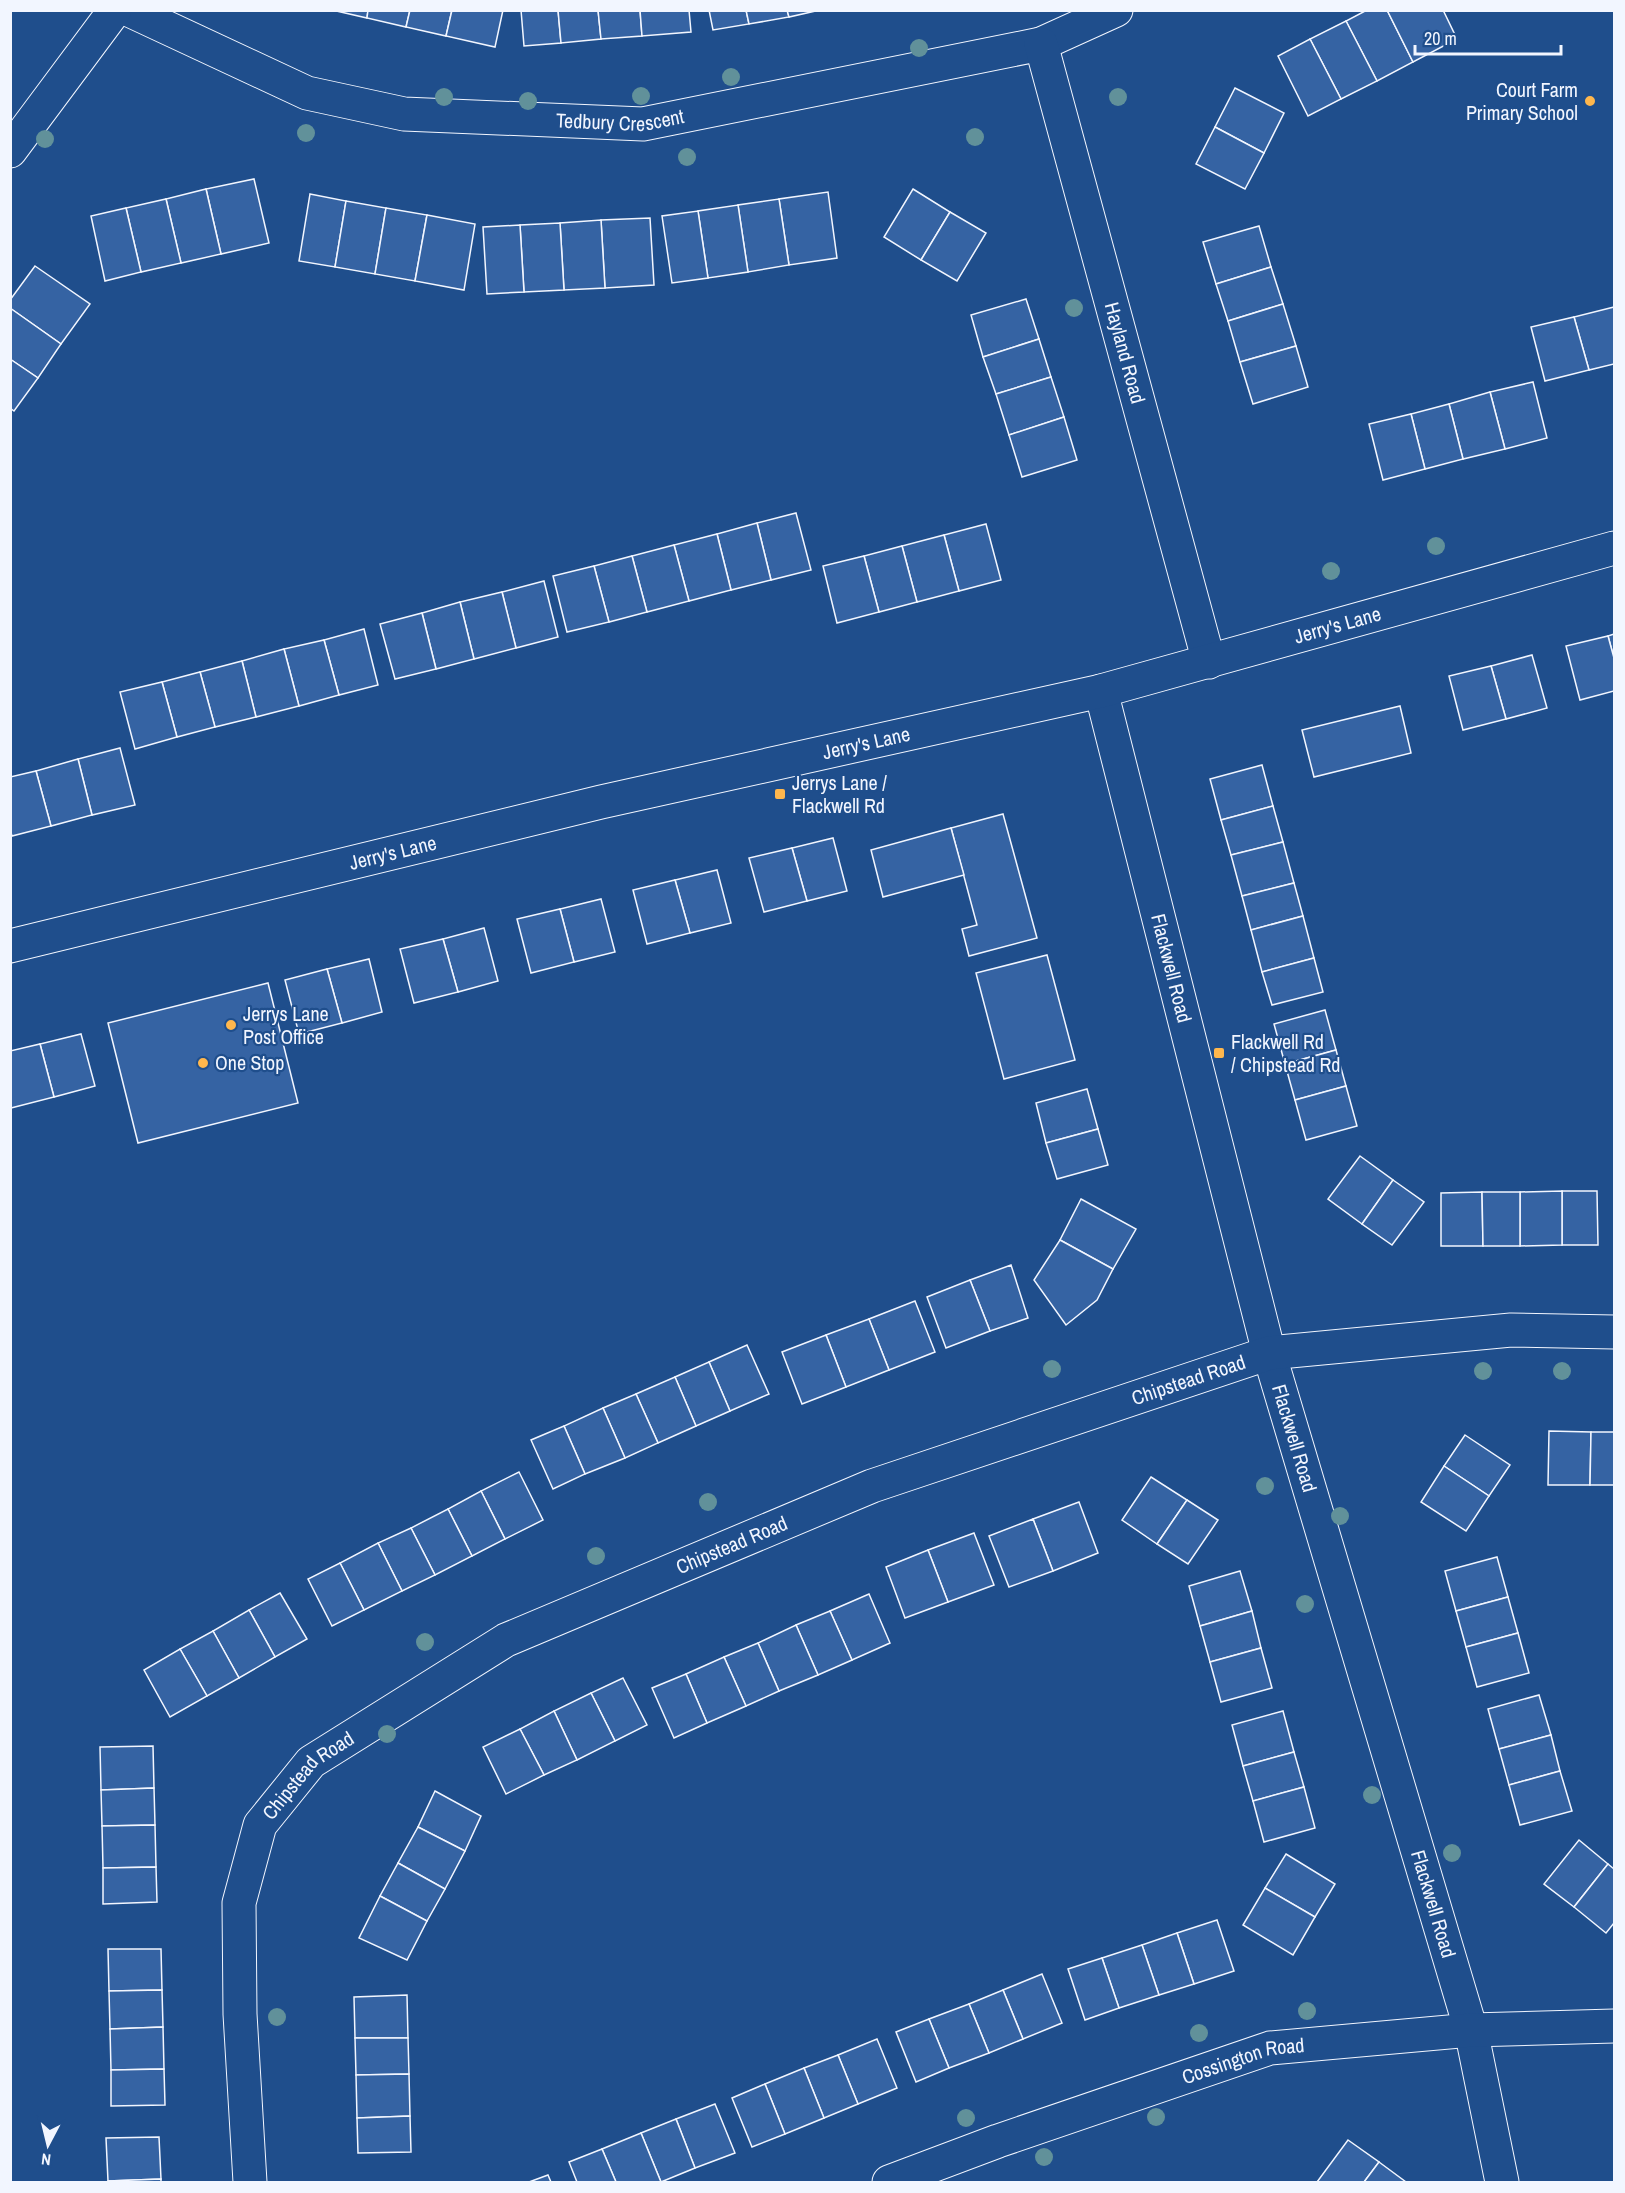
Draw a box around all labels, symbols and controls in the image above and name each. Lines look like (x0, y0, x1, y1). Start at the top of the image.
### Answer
scale bar (1415, 18, 1560, 56)
text: 20 m (1424, 26, 1457, 51)
place label: Court Farm Primary School (1466, 76, 1578, 126)
marker: Court Farm Primary School (1583, 94, 1597, 108)
street label: Tedbury Crescent (555, 102, 687, 137)
street label: Hayland Road (1099, 299, 1152, 406)
street label: Jerry's Lane (1291, 600, 1384, 650)
street label: Jerry's Lane (820, 720, 912, 765)
place label: Jerrys Lane / Flackwell Rd (792, 769, 887, 819)
marker: Jerrys Lane / Flackwell Rd (773, 787, 787, 801)
street label: Jerry's Lane (346, 829, 439, 876)
street label: Flackwell Road (1145, 911, 1199, 1025)
place label: Jerrys Lane Post Office (243, 1000, 329, 1050)
marker: Jerrys Lane Post Office (224, 1018, 238, 1032)
place label: Flackwell Rd / Chipstead Rd (1231, 1028, 1340, 1078)
marker: Flackwell Rd / Chipstead Rd (1212, 1046, 1226, 1060)
place label: One Stop (215, 1049, 284, 1076)
marker: One Stop (196, 1056, 210, 1070)
street label: Chipstead Road (1128, 1348, 1249, 1411)
street label: Flackwell Road (1266, 1381, 1324, 1495)
street label: Chipstead Road (672, 1509, 791, 1580)
street label: Chipstead Road (256, 1725, 359, 1825)
street label: Flackwell Road (1405, 1847, 1463, 1961)
street label: Cossington Road (1178, 2031, 1305, 2090)
north arrow (18, 2115, 78, 2175)
text: N (40, 2148, 52, 2171)

